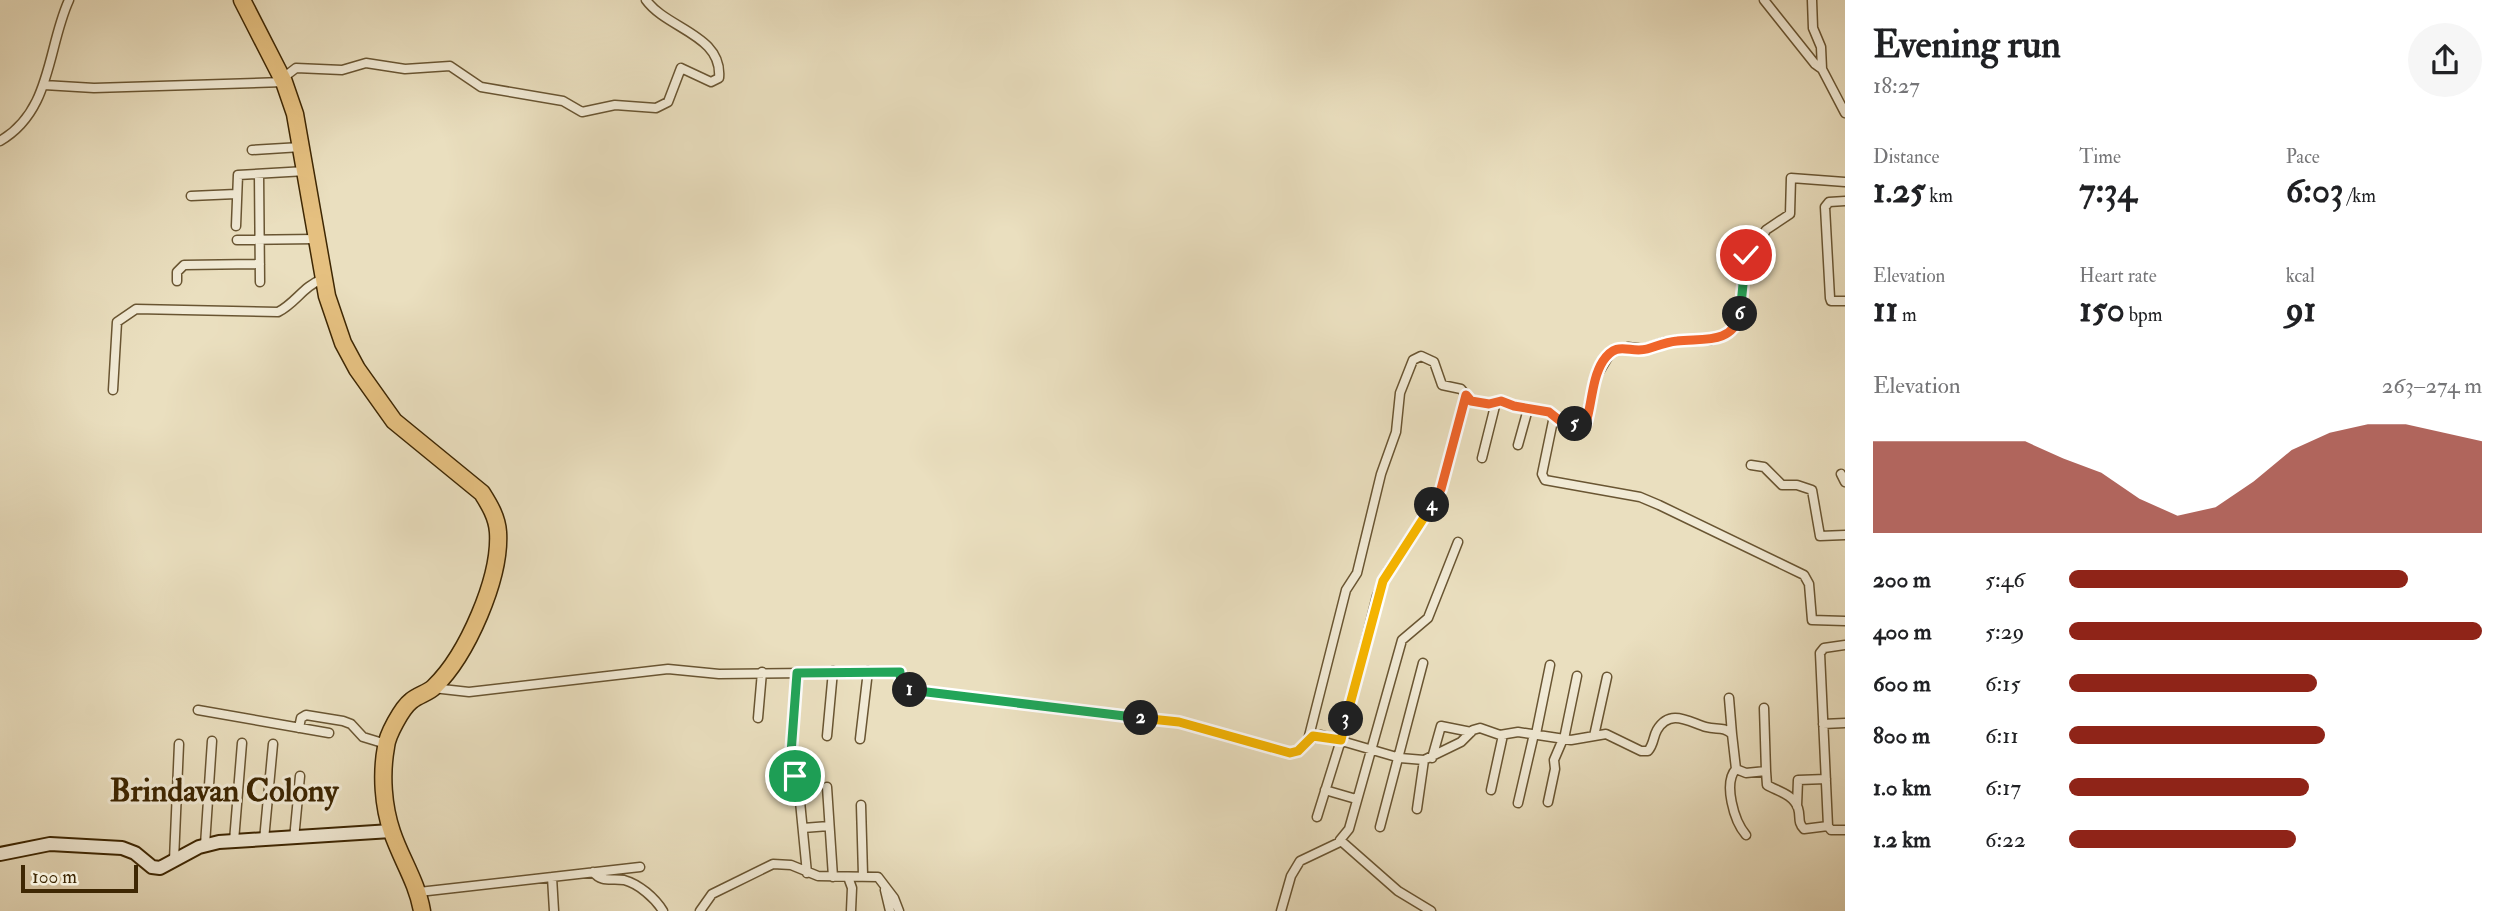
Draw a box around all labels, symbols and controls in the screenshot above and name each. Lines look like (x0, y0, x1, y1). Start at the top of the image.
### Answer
text: Evening run (1873, 21, 2061, 69)
button: share (2408, 23, 2482, 97)
text: 18:27 (1873, 71, 1920, 100)
text: Distance (1873, 145, 1939, 169)
text: Time (2079, 145, 2121, 169)
text: Pace (2286, 145, 2320, 169)
text: 1.25 (1873, 169, 1925, 213)
text: 7:34 (2079, 169, 2136, 213)
text: 6:03 (2286, 169, 2343, 213)
text: km (1925, 184, 1953, 208)
text: /km (2343, 184, 2376, 208)
pin (1716, 225, 1776, 285)
icon: check (1727, 236, 1765, 274)
text: Elevation (1873, 264, 1945, 288)
text: Heart rate (2079, 264, 2157, 288)
text: kcal (2286, 264, 2315, 288)
text: 11 (1873, 288, 1898, 332)
text: 150 (2079, 288, 2125, 332)
text: 91 (2286, 288, 2316, 332)
pin: 6 (1722, 296, 1758, 332)
text: 6 (1735, 301, 1744, 325)
text: m (1898, 303, 1917, 327)
text: bpm (2125, 303, 2162, 327)
text: Elevation (1873, 371, 1961, 400)
text: 263–274 m (2382, 371, 2482, 400)
pin: 5 (1558, 406, 1592, 442)
text: 5 (1570, 411, 1579, 435)
pin: 4 (1414, 488, 1450, 522)
text: 4 (1426, 492, 1437, 516)
text: 200 m (1873, 565, 1931, 594)
text: 5:46 (1985, 565, 2025, 594)
text: 400 m (1873, 617, 1932, 646)
text: 5:29 (1985, 617, 2024, 646)
text: 600 m (1873, 669, 1931, 698)
text: 6:15 (1985, 669, 2021, 698)
pin: 1 (892, 672, 928, 708)
text: 1 (906, 677, 913, 701)
pin: 2 (1124, 700, 1158, 736)
pin: 3 (1328, 702, 1364, 736)
text: 2 (1136, 705, 1145, 729)
text: 3 (1342, 706, 1349, 730)
text: 800 m (1873, 721, 1930, 750)
text: 6:11 (1985, 721, 2019, 750)
pin (765, 746, 825, 806)
icon: arrive (776, 757, 814, 795)
district label: Brindavan Colony (110, 771, 339, 811)
text: 1.0 km (1873, 773, 1931, 802)
text: 6:17 (1985, 773, 2021, 802)
text: 1.2 km (1873, 825, 1931, 854)
text: 6:22 (1985, 825, 2026, 854)
scale bar (21, 862, 138, 894)
text: 100 m (32, 865, 77, 889)

